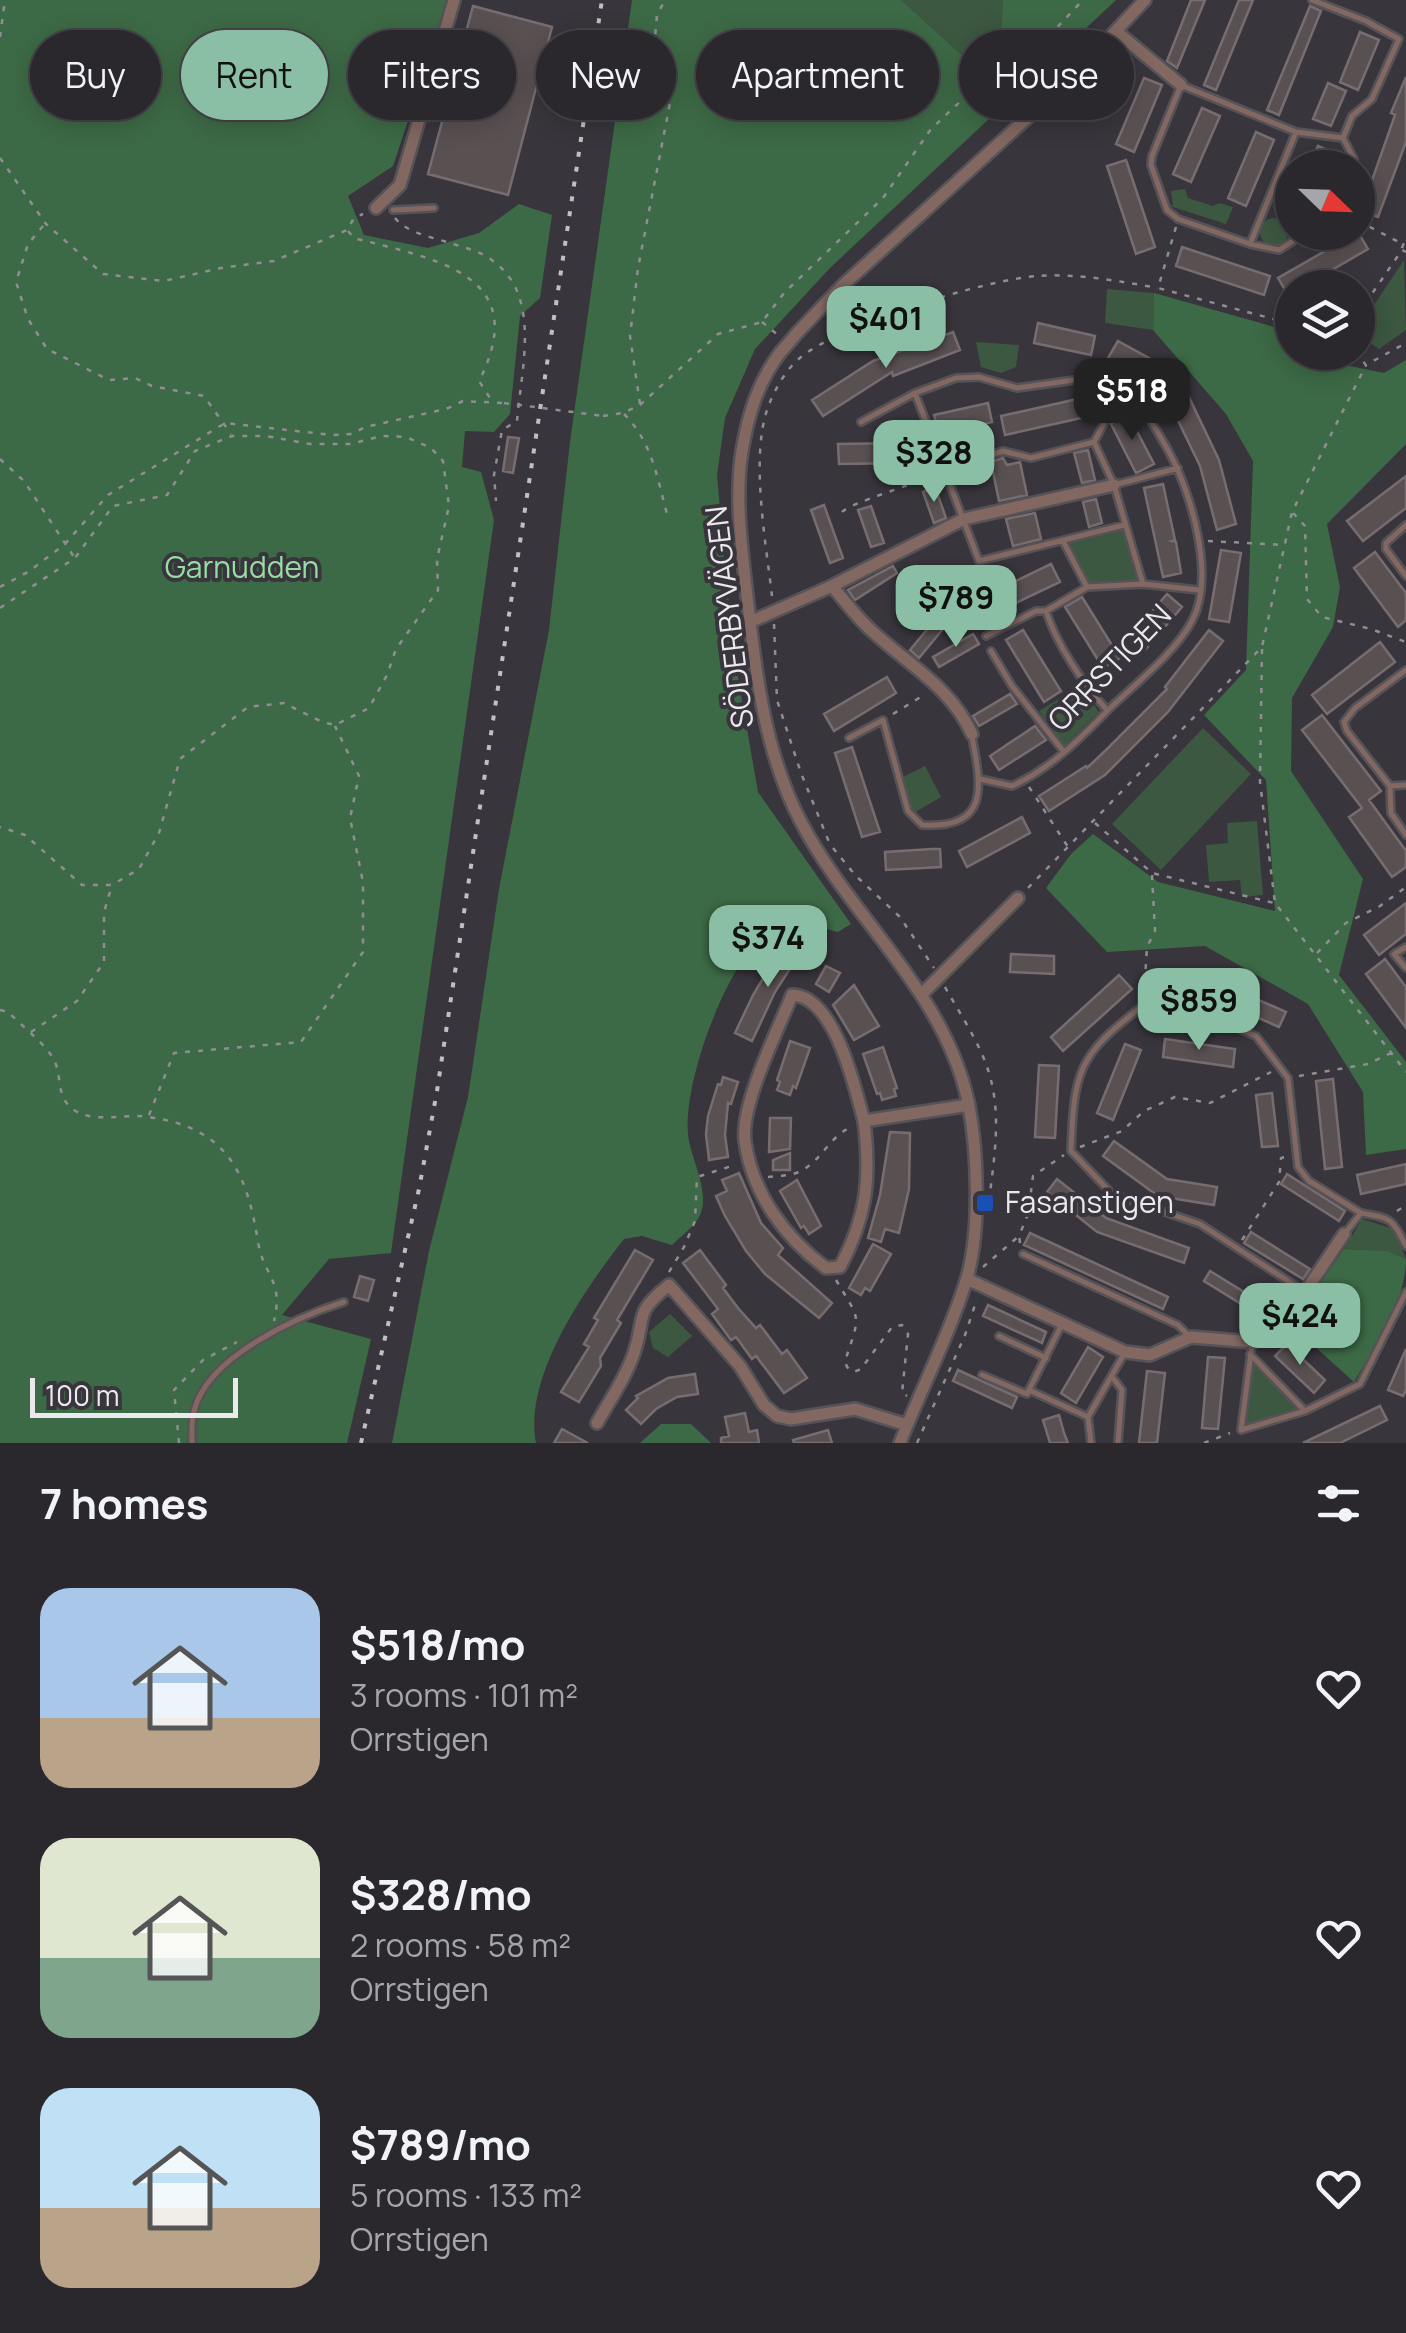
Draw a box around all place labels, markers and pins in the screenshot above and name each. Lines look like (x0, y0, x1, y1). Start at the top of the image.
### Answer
pin: $401 (827, 286, 945, 371)
pin: $518 (1073, 358, 1191, 443)
pin: $328 (875, 420, 993, 505)
pin: $789 (897, 565, 1015, 650)
pin: $374 (709, 905, 827, 990)
pin: $859 (1140, 968, 1258, 1053)
place label: Fasanstigen (1005, 1181, 1174, 1222)
marker: Fasanstigen (974, 1192, 996, 1214)
pin: $424 (1241, 1283, 1359, 1368)

